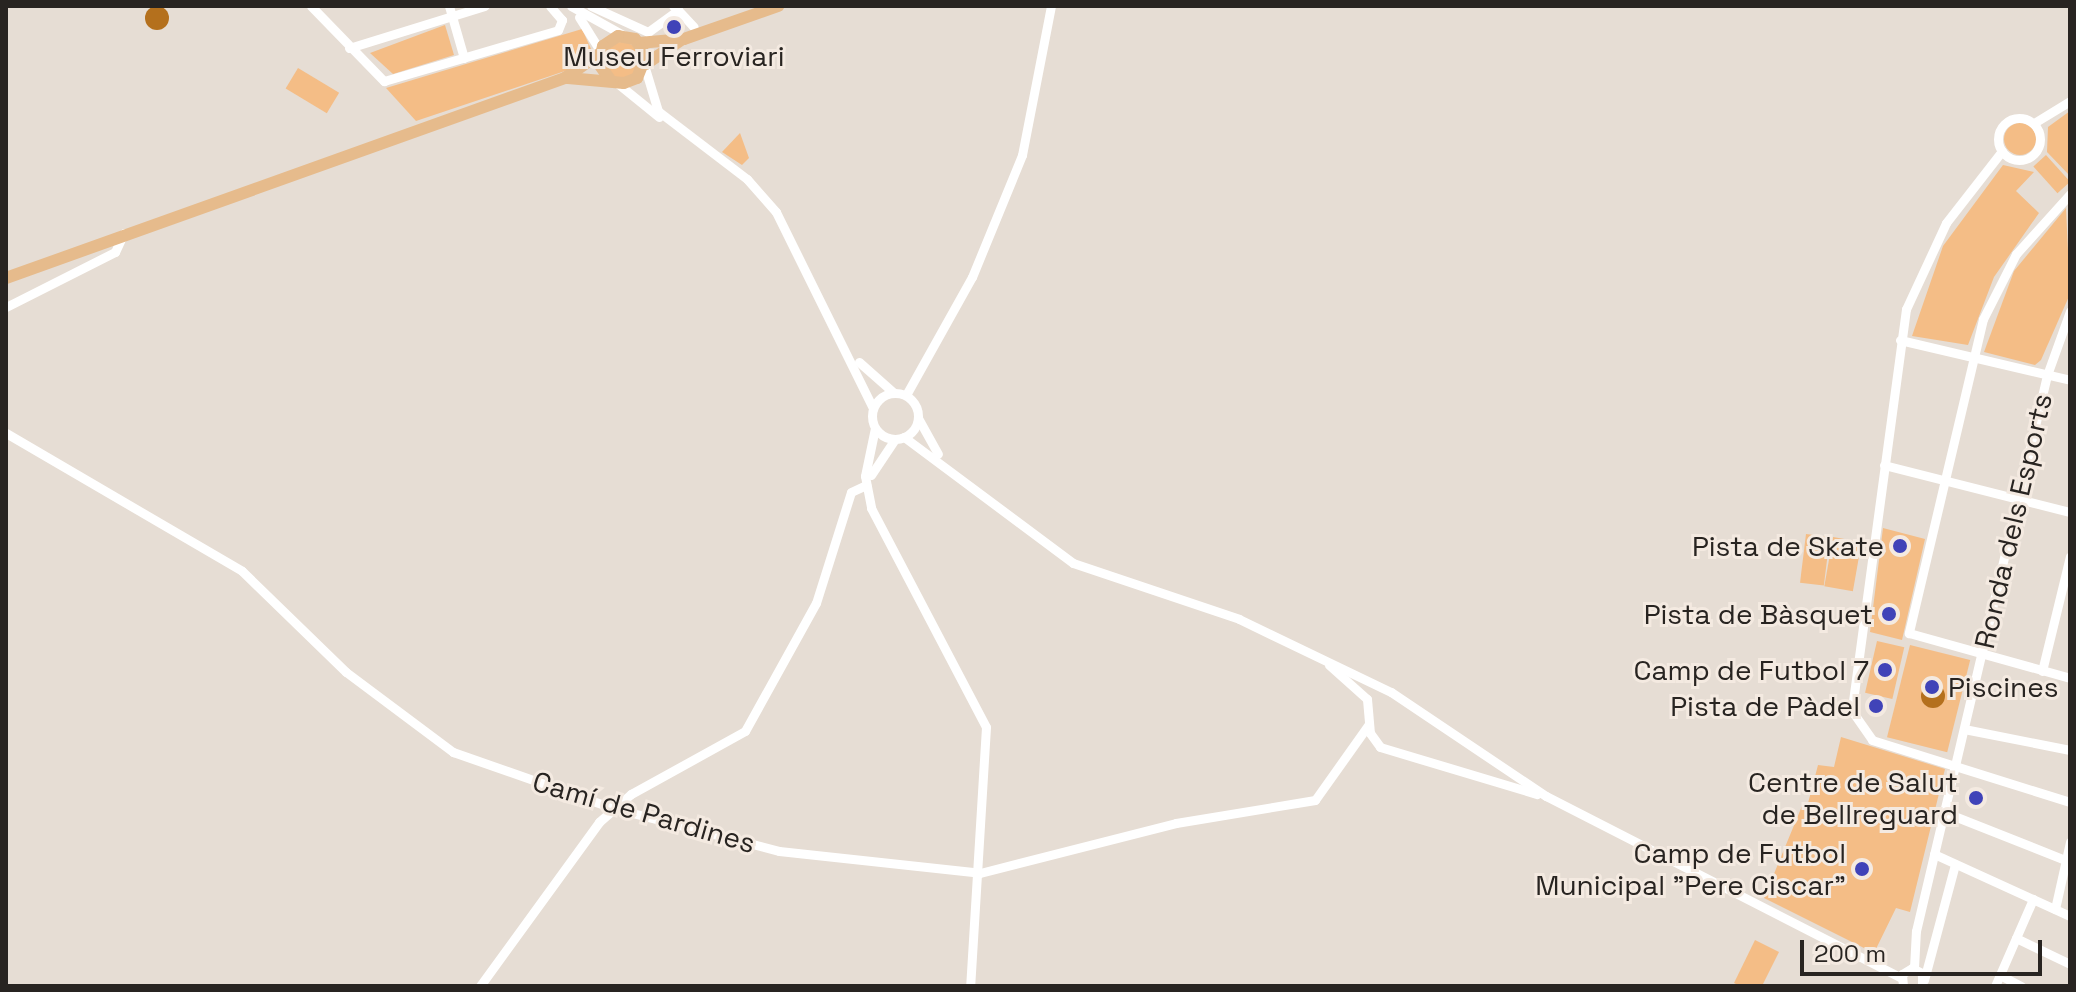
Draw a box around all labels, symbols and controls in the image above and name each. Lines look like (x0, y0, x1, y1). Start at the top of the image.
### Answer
marker: Museu Ferroviari (665, 18, 683, 36)
place label: Museu Ferroviari (563, 39, 785, 73)
street label: Ronda dels Esports (1967, 390, 2059, 652)
place label: Pista de Skate (1692, 529, 1884, 563)
marker: Pista de Skate (1891, 537, 1909, 555)
place label: Pista de Bàsquet (1644, 597, 1873, 631)
marker: Pista de Bàsquet (1880, 605, 1898, 623)
place label: Camp de Futbol 7 (1633, 653, 1869, 687)
marker: Camp de Futbol 7 (1876, 661, 1894, 679)
place label: Piscines (1948, 670, 2059, 704)
marker: Piscines (1923, 678, 1941, 696)
place label: Pista de Pàdel (1670, 689, 1860, 723)
marker: Pista de Pàdel (1867, 697, 1885, 715)
street label: Camí de Pardines (529, 764, 759, 860)
place label: Centre de Salut de Bellreguard (1748, 765, 1958, 831)
marker: Centre de Salut de Bellreguard (1965, 787, 1987, 809)
place label: Camp de Futbol Municipal "Pere Ciscar" (1535, 836, 1846, 902)
marker: Camp de Futbol Municipal "Pere Ciscar" (1853, 860, 1871, 878)
scale bar (1804, 924, 2046, 974)
text: 200 m (1814, 938, 1886, 969)

